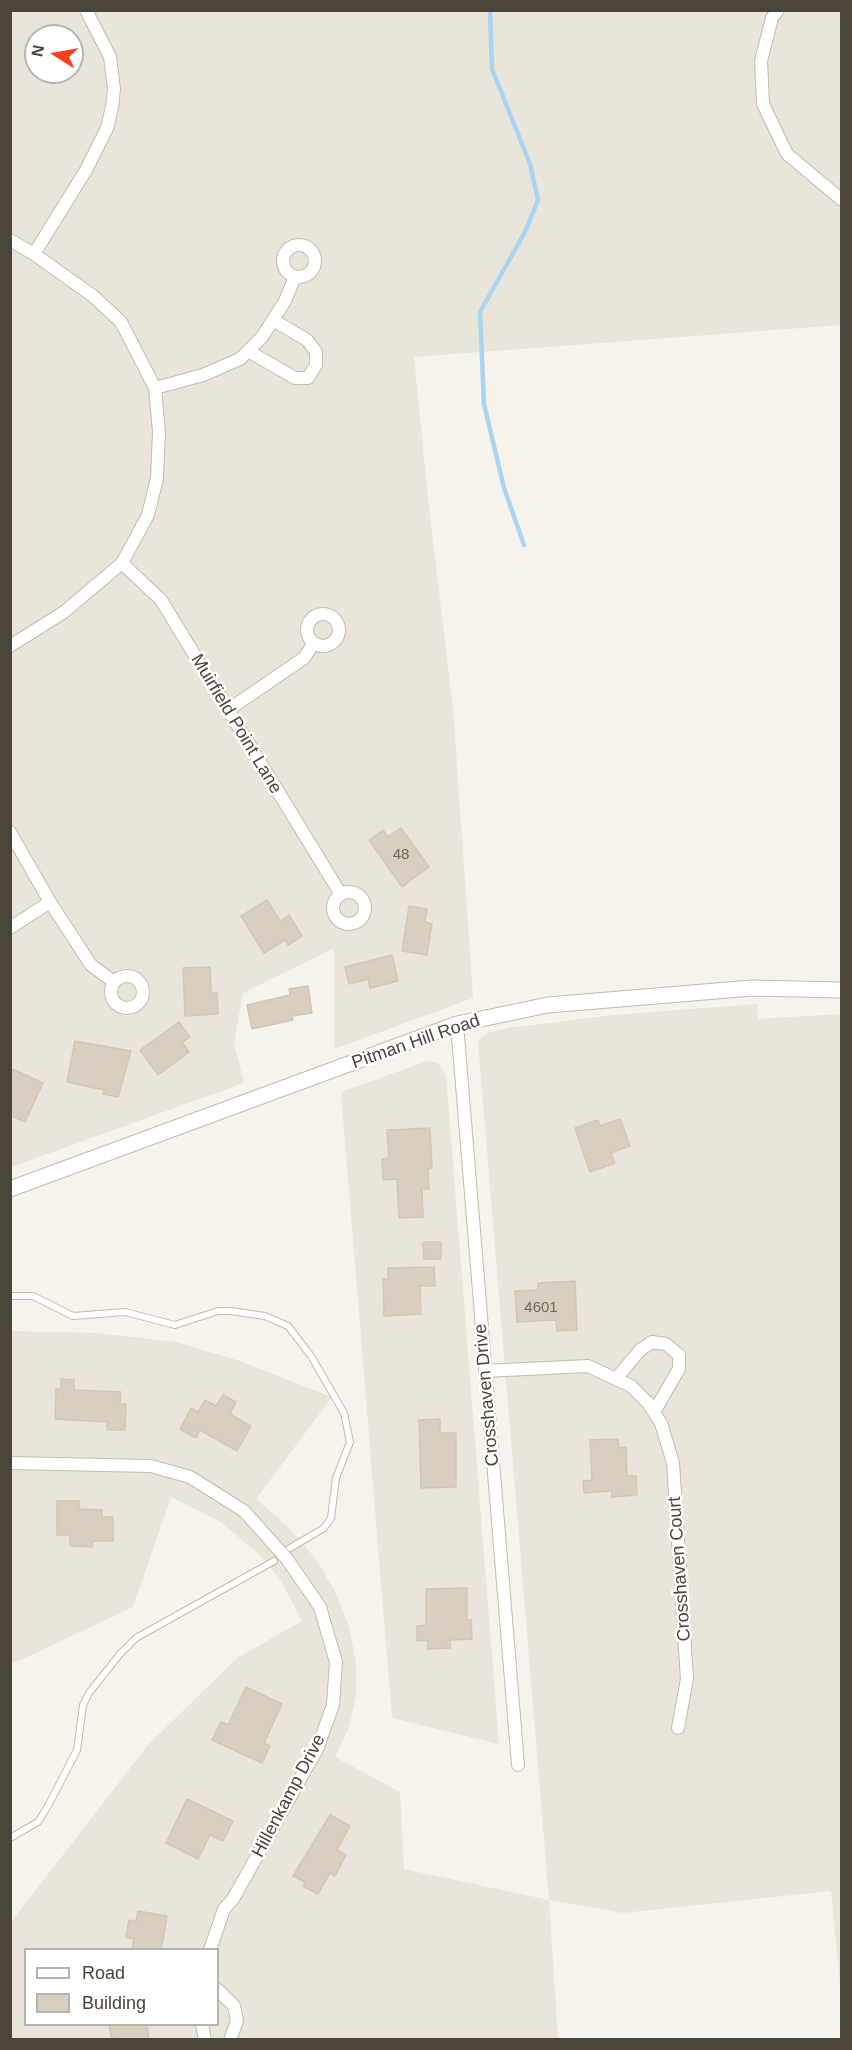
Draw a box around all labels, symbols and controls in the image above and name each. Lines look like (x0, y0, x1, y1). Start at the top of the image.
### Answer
north arrow (24, 24, 84, 84)
text: N (28, 44, 47, 58)
street label: Muirfield Point Lane (186, 650, 286, 798)
house number: 48 (393, 846, 409, 864)
street label: Pitman Hill Road (349, 1010, 483, 1074)
house number: 4601 (524, 1299, 558, 1317)
street label: Crosshaven Drive (470, 1323, 504, 1467)
street label: Crosshaven Court (664, 1496, 696, 1642)
street label: Hillenkamp Drive (248, 1731, 330, 1861)
legend (24, 1948, 219, 2026)
text: Road (82, 1963, 125, 1983)
text: Building (82, 1993, 146, 2013)

